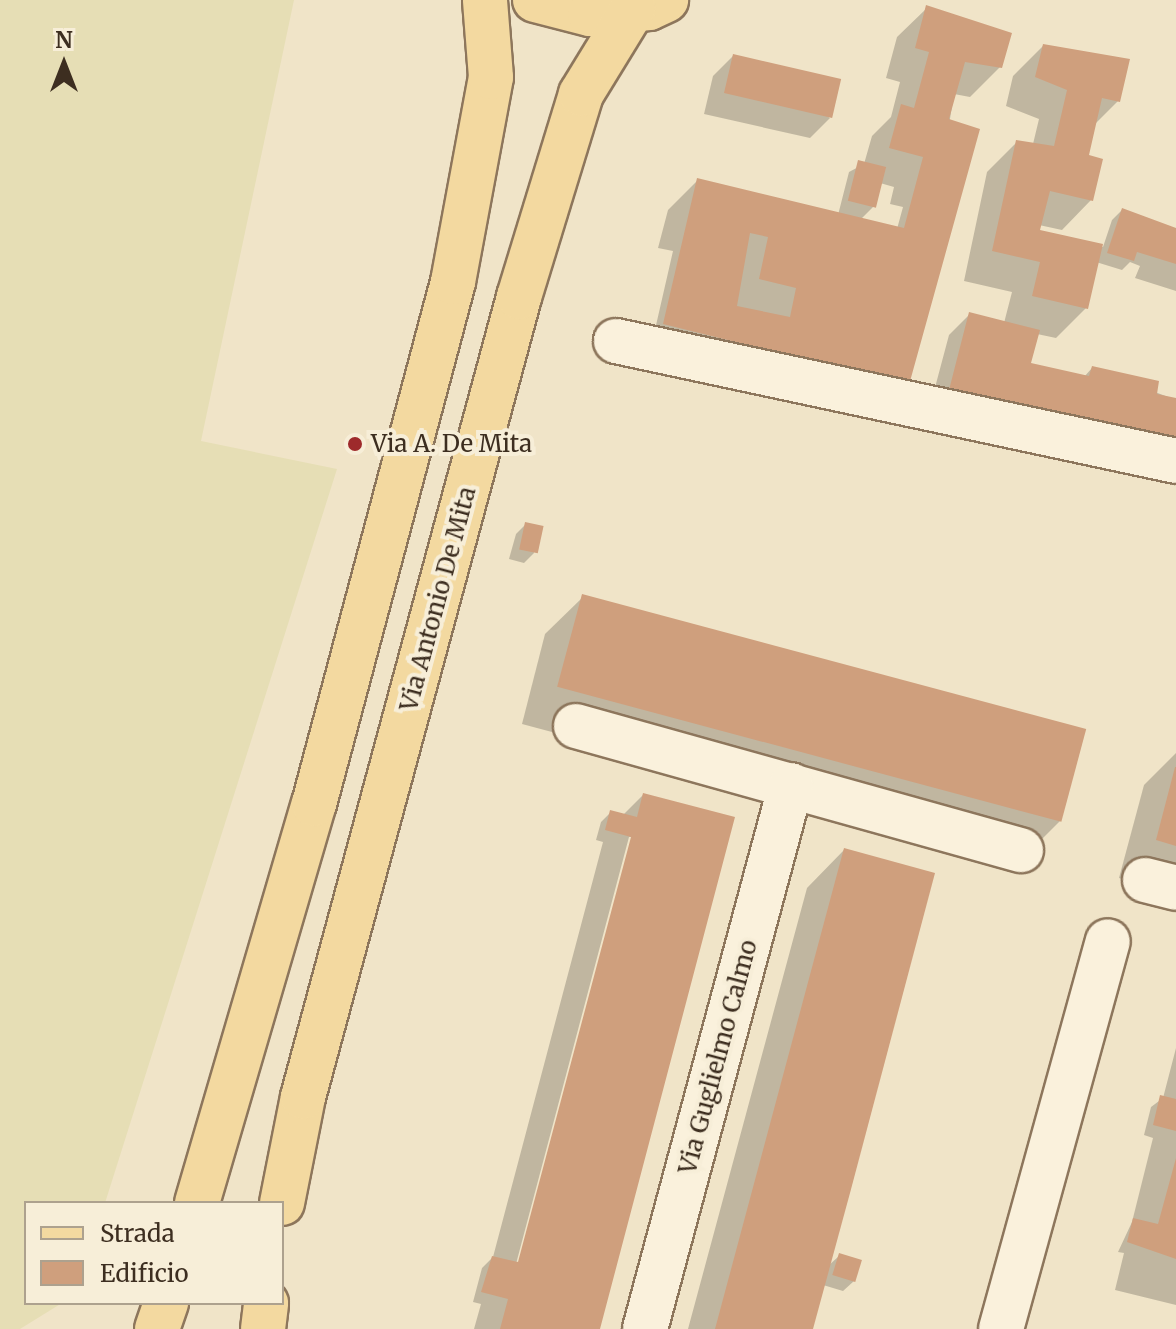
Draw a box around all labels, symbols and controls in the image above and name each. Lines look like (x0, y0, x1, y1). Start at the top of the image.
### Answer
north arrow (24, 24, 104, 104)
text: N (55, 26, 73, 54)
place label: Via A. De Mita (371, 430, 532, 458)
marker: Via A. De Mita (346, 435, 364, 453)
street label: Via Antonio De Mita (394, 484, 482, 714)
street label: Via Guglielmo Calmo (673, 937, 763, 1177)
legend (24, 1201, 284, 1305)
text: Strada (100, 1218, 175, 1249)
text: Edificio (100, 1258, 188, 1289)

